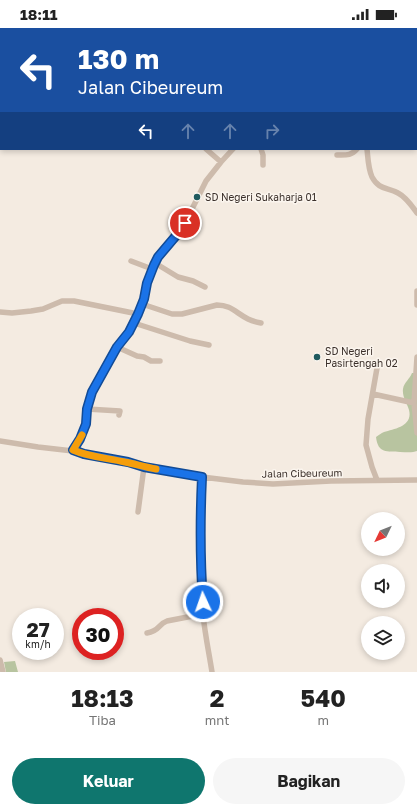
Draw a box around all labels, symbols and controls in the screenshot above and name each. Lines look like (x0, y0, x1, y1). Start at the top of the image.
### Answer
text: 18:11 (20, 5, 58, 23)
text: 130 m (78, 42, 159, 75)
icon: left (12, 44, 64, 96)
text: Jalan Cibeureum (78, 76, 223, 98)
icon: left (135, 120, 157, 142)
icon: ahead (177, 120, 199, 142)
icon: ahead (219, 120, 241, 142)
icon: right (261, 120, 283, 142)
place label: SD Negeri Sukaharja 01 (205, 191, 317, 203)
marker: SD Negeri Sukaharja 01 (192, 192, 202, 202)
pin (168, 206, 202, 240)
icon: arrive (174, 212, 196, 234)
place label: SD Negeri Pasirtengah 02 (325, 345, 398, 369)
marker: SD Negeri Pasirtengah 02 (312, 352, 322, 362)
street label: Jalan Cibeureum (262, 466, 343, 480)
north arrow (361, 512, 405, 556)
map controls (361, 512, 405, 660)
button: sound (361, 564, 405, 608)
position arrow (182, 581, 224, 623)
speed limit sign: 30 (72, 608, 124, 660)
button: layers (361, 616, 405, 660)
text: 27 (26, 617, 50, 641)
text: km/h (25, 638, 51, 650)
text: 18:13 (71, 683, 134, 712)
text: 2 (210, 683, 224, 712)
text: 540 (301, 683, 346, 712)
text: Tiba (89, 712, 116, 728)
text: mnt (205, 712, 229, 728)
text: m (317, 712, 329, 728)
button: Keluar (12, 758, 205, 804)
button: Bagikan (213, 758, 405, 804)

